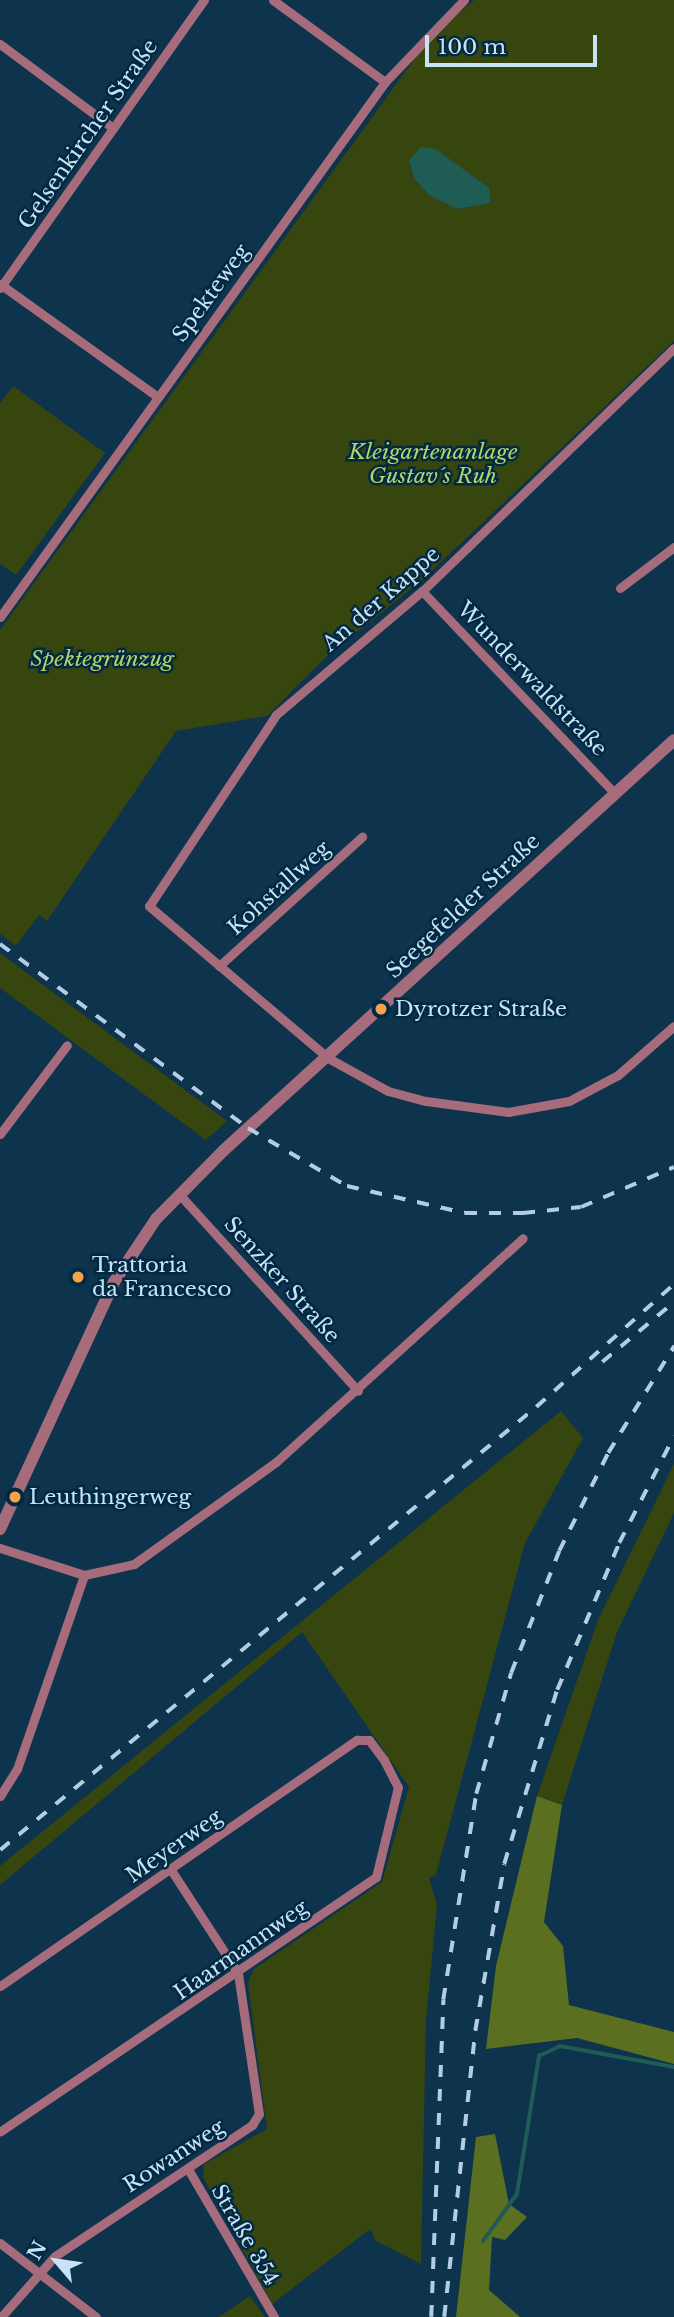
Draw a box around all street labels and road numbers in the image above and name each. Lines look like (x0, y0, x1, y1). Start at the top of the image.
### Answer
street label: Gelsenkircher Straße (13, 34, 163, 234)
street label: Spekteweg (167, 239, 255, 347)
street label: An der Kappe (317, 541, 445, 657)
street label: Wunderwaldstraße (452, 597, 612, 761)
street label: Seegefelder Straße (381, 828, 545, 984)
street label: Kohstallweg (223, 836, 335, 940)
street label: Senzker Straße (219, 1212, 345, 1348)
street label: Meyerweg (121, 1804, 227, 1888)
street label: Haarmannweg (169, 1894, 313, 2006)
street label: Rowanweg (119, 2114, 229, 2198)
street label: Straße 354 (206, 2180, 284, 2290)

